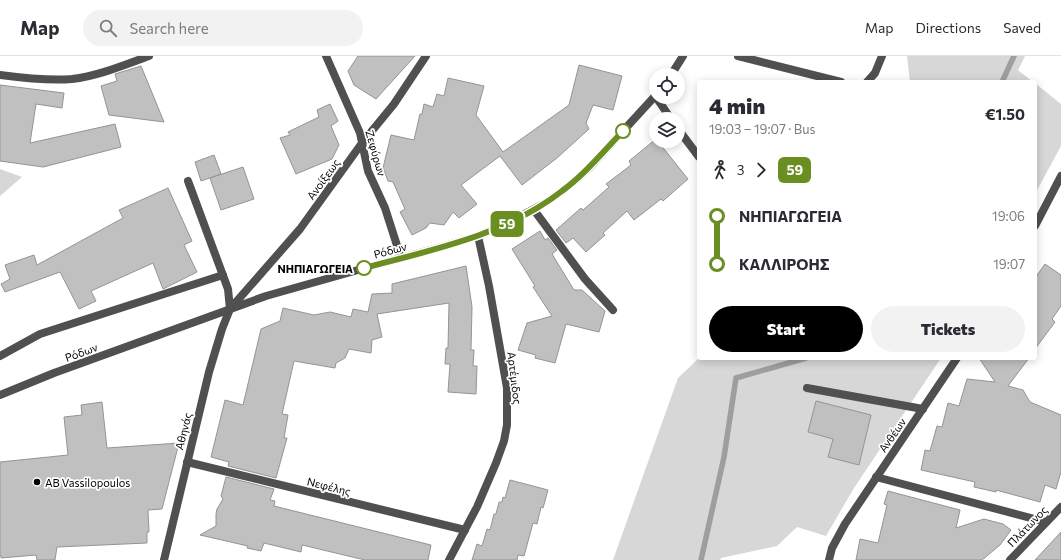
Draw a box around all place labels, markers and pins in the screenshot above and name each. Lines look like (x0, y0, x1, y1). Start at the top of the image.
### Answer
unlabelled marker (615, 123, 631, 139)
marker: ΝΗΠΙΑΓΩΓΕΙΑ (356, 260, 372, 276)
place label: ΝΗΠΙΑΓΩΓΕΙΑ (277, 262, 353, 275)
place label: AB Vassilopoulos (45, 476, 130, 489)
marker: AB Vassilopoulos (32, 477, 42, 487)

